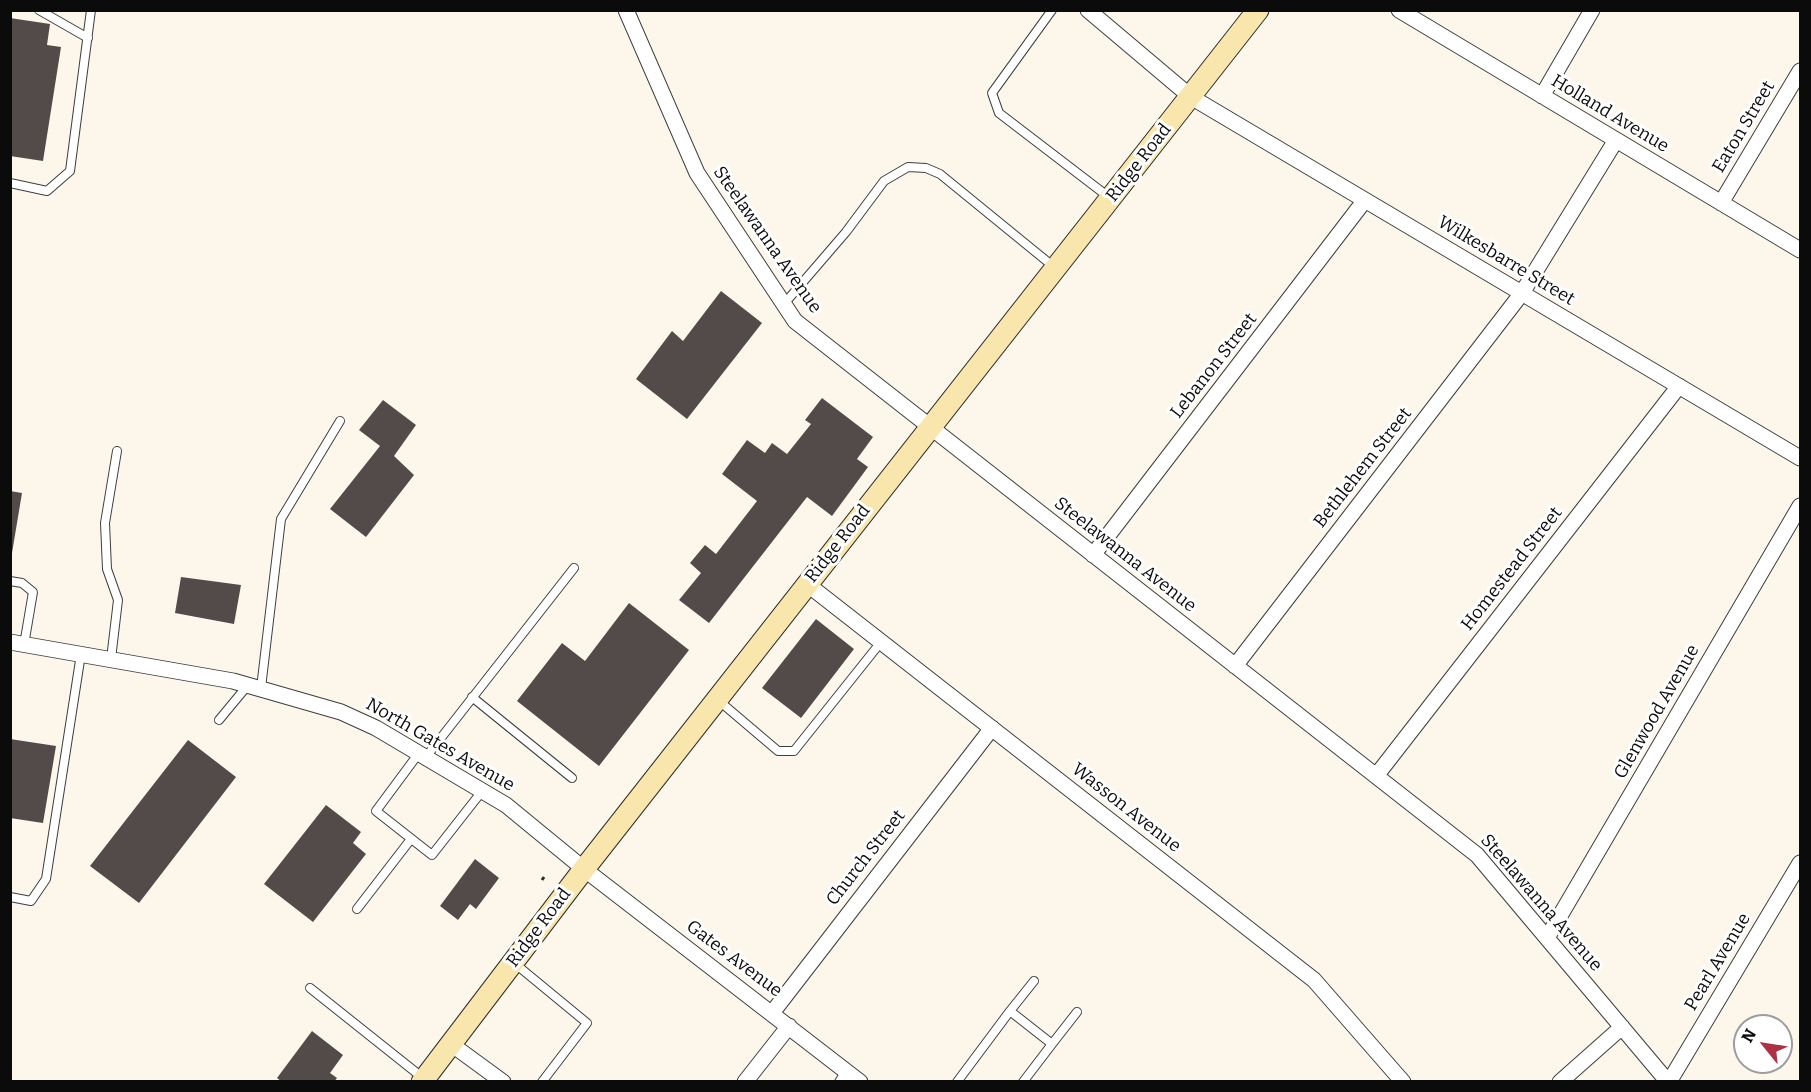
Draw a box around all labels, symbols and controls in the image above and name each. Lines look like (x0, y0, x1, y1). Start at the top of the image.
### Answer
street label: Holland Avenue (1547, 70, 1673, 158)
street label: Eaton Street (1708, 77, 1780, 177)
street label: Ridge Road (1102, 120, 1176, 206)
street label: Steelawanna Avenue (708, 162, 826, 318)
street label: Wilkesbarre Street (1434, 212, 1578, 310)
street label: Lebanon Street (1166, 309, 1262, 423)
street label: Bethlehem Street (1309, 404, 1417, 532)
street label: Steelawanna Avenue (1050, 493, 1200, 617)
street label: Ridge Road (801, 501, 875, 587)
street label: Homestead Street (1457, 503, 1567, 635)
street label: Glenwood Avenue (1610, 641, 1704, 783)
street label: North Gates Avenue (362, 694, 518, 796)
street label: Wasson Avenue (1067, 759, 1185, 857)
street label: Church Street (822, 806, 910, 910)
street label: Steelawanna Avenue (1476, 830, 1606, 976)
street label: Ridge Road (502, 884, 576, 972)
street label: Pearl Avenue (1680, 909, 1756, 1015)
street label: Gates Avenue (682, 916, 786, 1002)
north arrow (1733, 1014, 1793, 1074)
text: N (1737, 1026, 1760, 1046)

